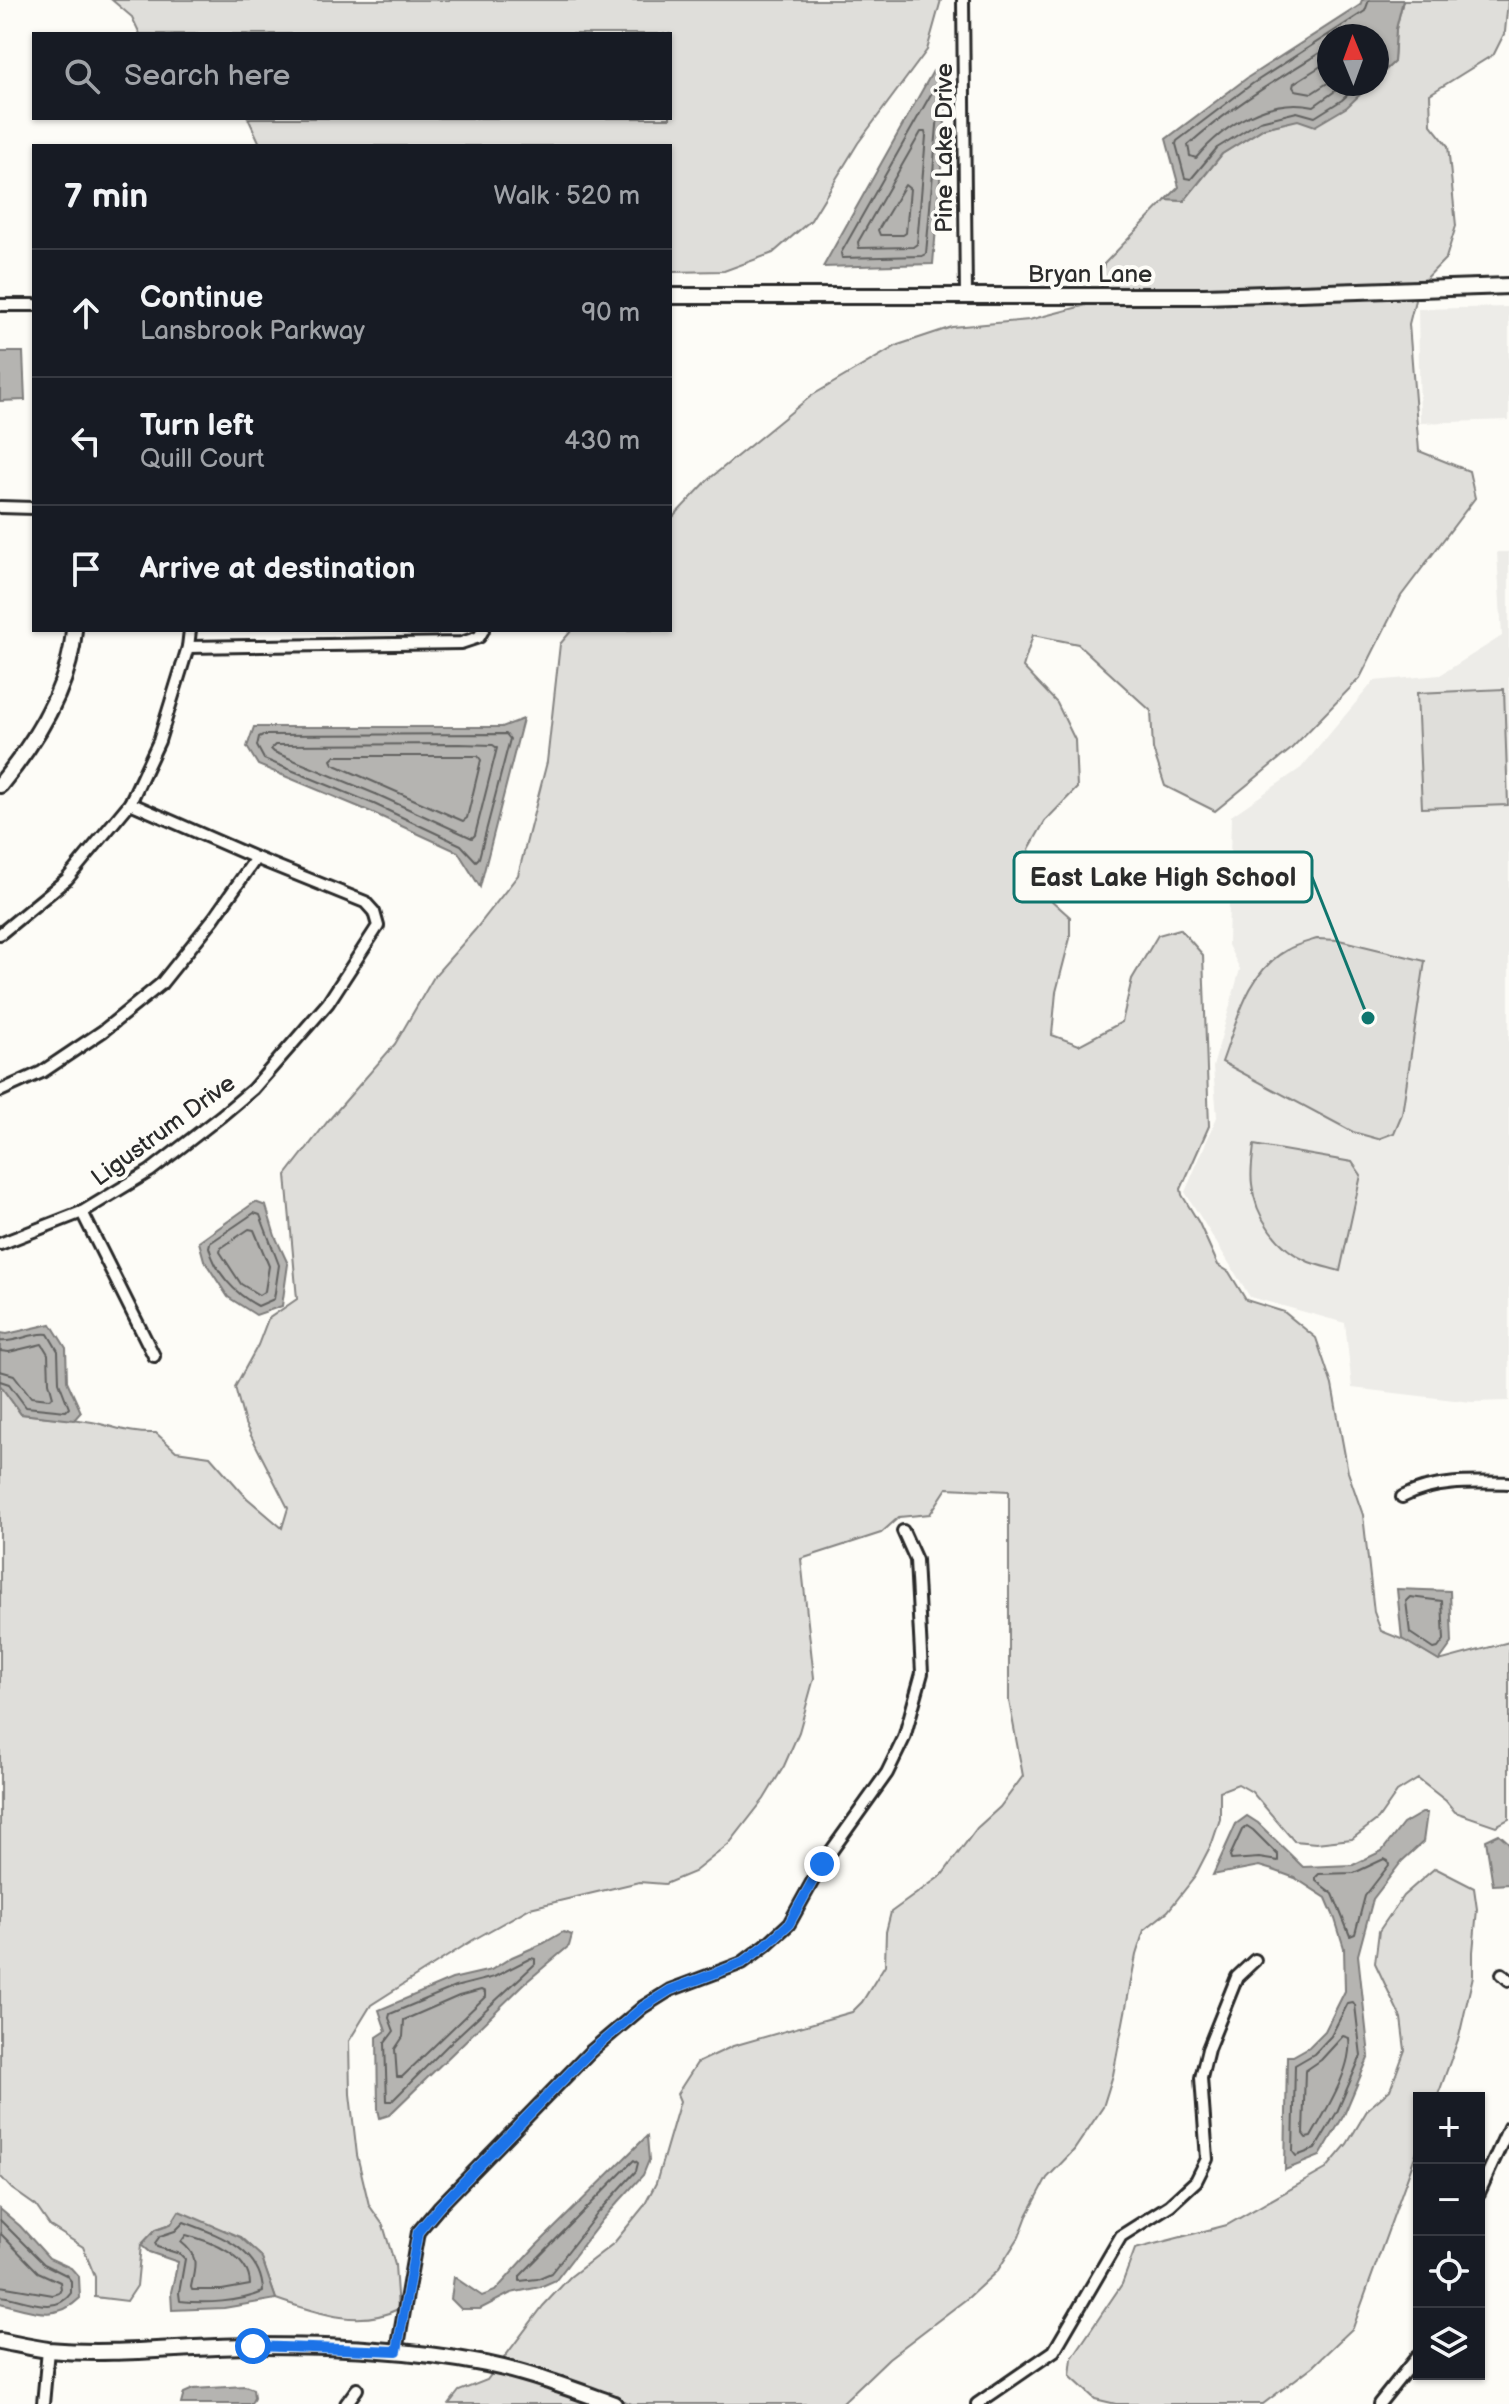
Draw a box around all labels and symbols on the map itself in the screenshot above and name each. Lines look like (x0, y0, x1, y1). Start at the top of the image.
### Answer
north arrow (1317, 24, 1389, 96)
street label: Pine Lake Drive (930, 63, 959, 233)
street label: Bryan Lane (1028, 260, 1152, 289)
callout: East Lake High School (1014, 852, 1312, 902)
text: East Lake High School (1030, 863, 1296, 894)
street label: Ligustrum Drive (86, 1069, 241, 1192)
route end (804, 1846, 840, 1882)
route start (235, 2328, 271, 2364)

